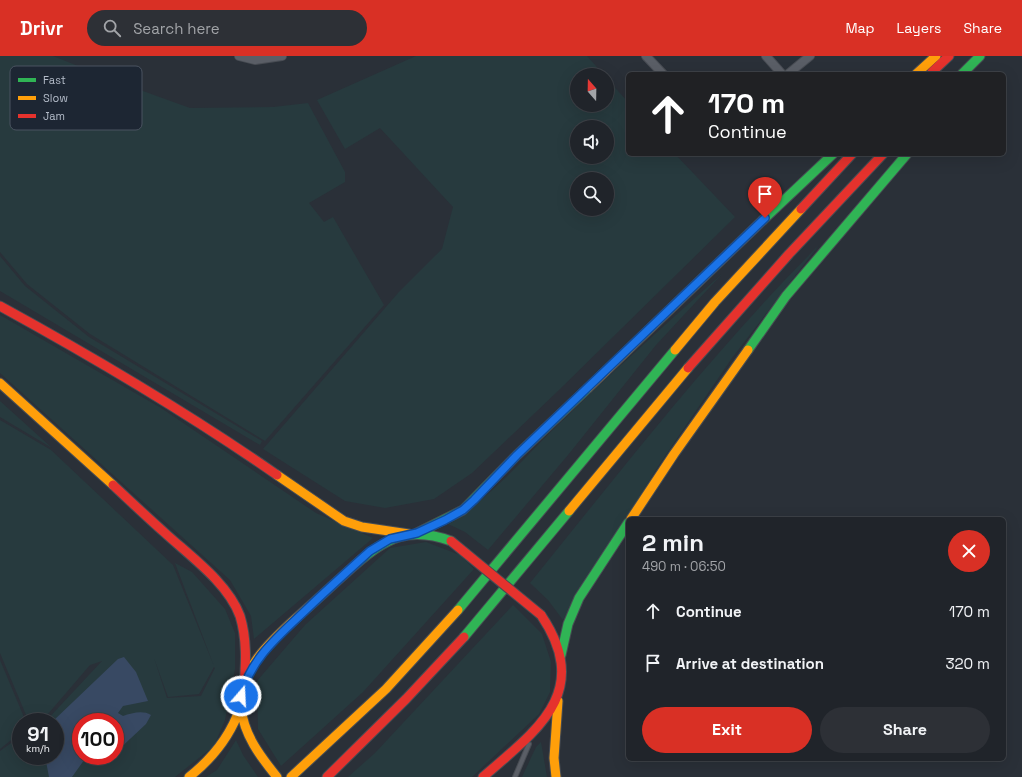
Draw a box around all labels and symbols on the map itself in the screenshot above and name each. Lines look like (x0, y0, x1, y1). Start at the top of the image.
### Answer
legend (10, 66, 142, 130)
north arrow (570, 68, 614, 112)
text: Fast (43, 73, 66, 87)
text: Slow (43, 91, 68, 105)
text: Jam (43, 109, 65, 123)
pin (748, 177, 782, 218)
position arrow (220, 675, 262, 717)
speed limit sign: 100 (72, 713, 124, 765)

